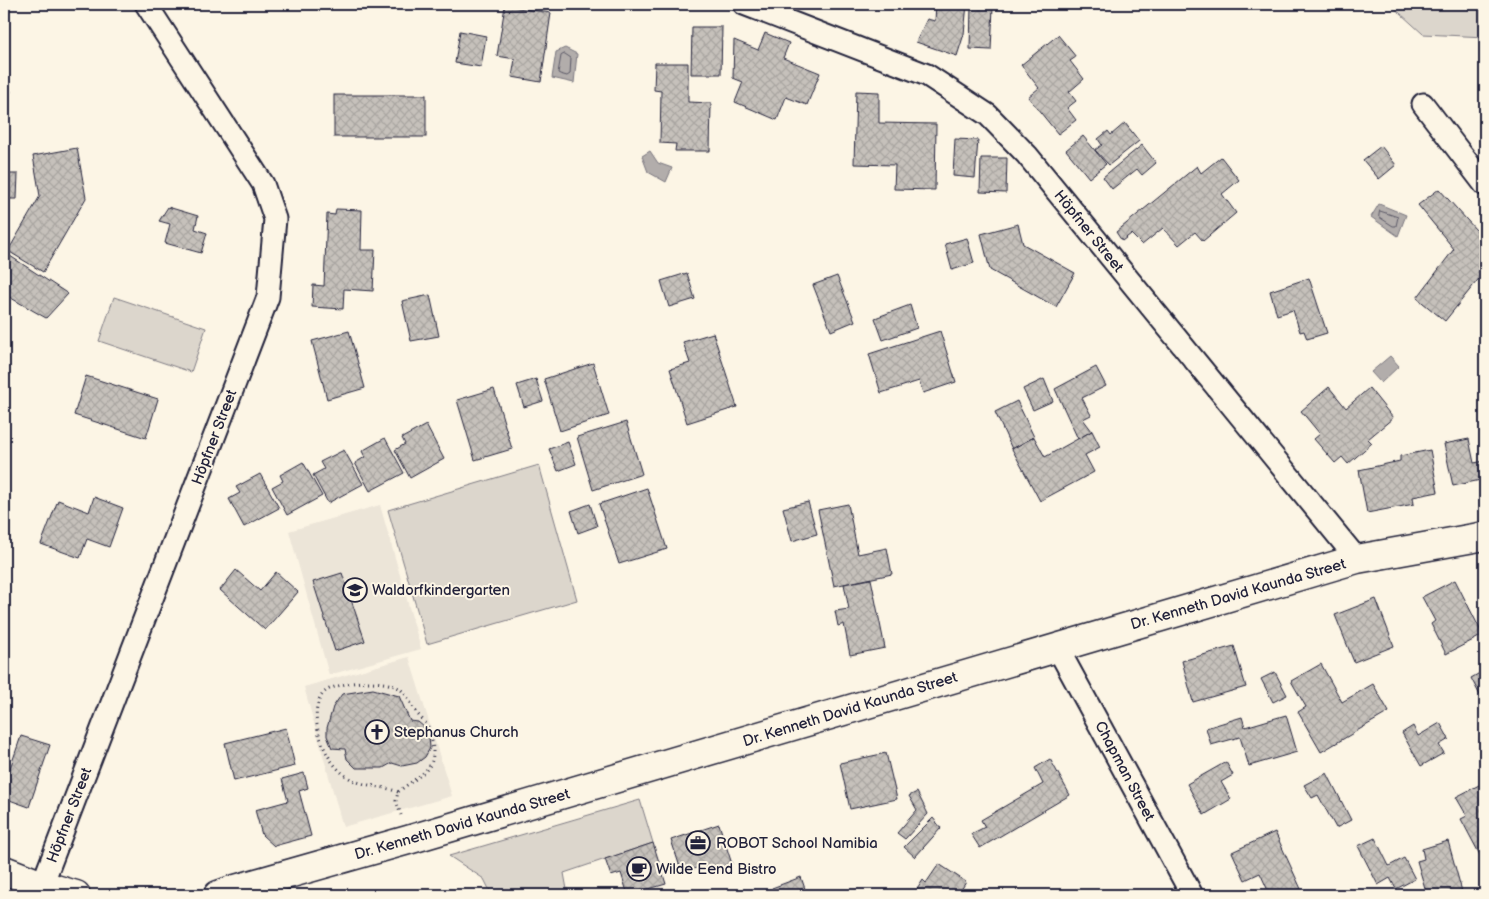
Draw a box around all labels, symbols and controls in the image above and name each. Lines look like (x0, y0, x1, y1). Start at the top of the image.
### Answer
street label: Höpfner Street (1050, 186, 1128, 277)
street label: Höpfner Street (188, 387, 241, 487)
street label: Dr. Kenneth David Kaunda Street (1128, 554, 1348, 634)
school or university icon: Waldorfkindergarten (342, 577, 368, 603)
place label: Waldorfkindergarten (372, 581, 510, 600)
street label: Dr. Kenneth David Kaunda Street (741, 668, 960, 751)
street label: Chapman Street (1090, 718, 1159, 825)
church icon: Stephanus Church (364, 719, 390, 745)
place label: Stephanus Church (394, 723, 518, 742)
street label: Höpfner Street (43, 765, 96, 865)
street label: Dr. Kenneth David Kaunda Street (352, 784, 572, 864)
office icon: ROBOT School Namibia (685, 830, 711, 856)
place label: ROBOT School Namibia (716, 834, 878, 853)
cafe icon: Wilde Eend Bistro (626, 856, 652, 882)
place label: Wilde Eend Bistro (656, 860, 777, 879)

